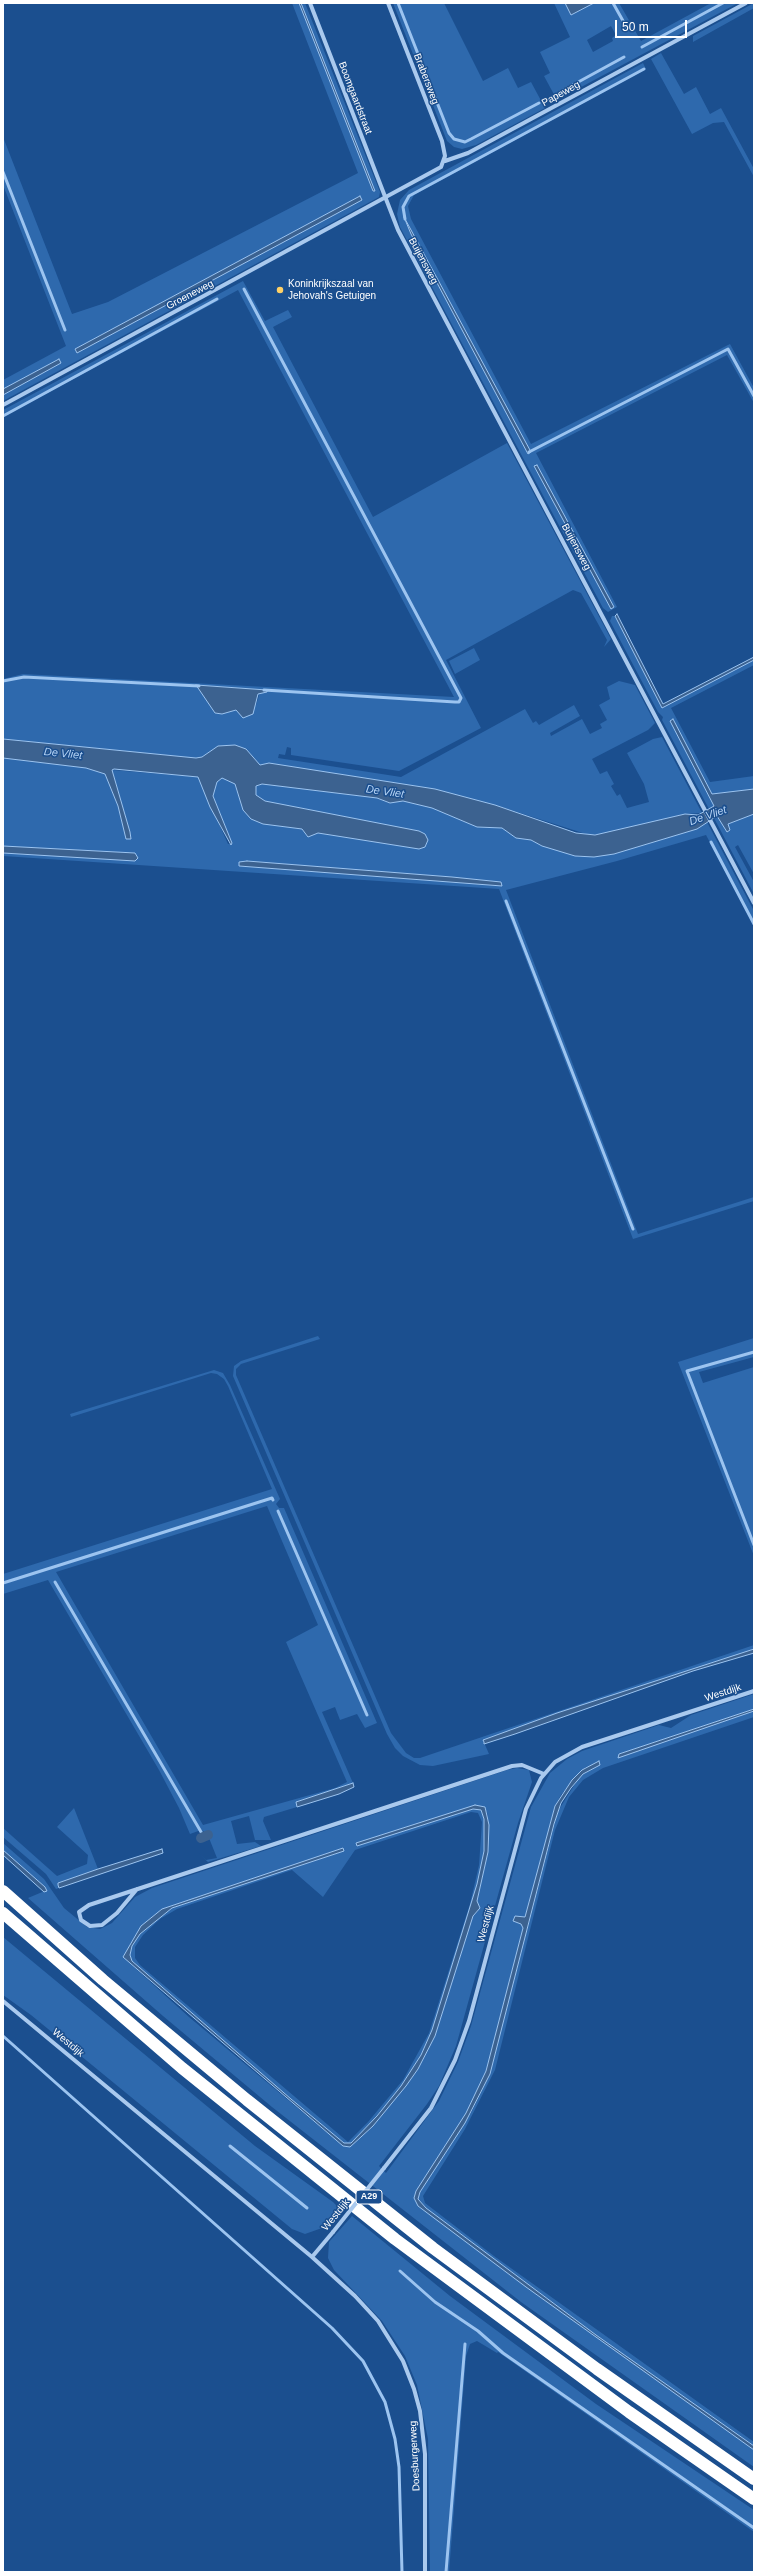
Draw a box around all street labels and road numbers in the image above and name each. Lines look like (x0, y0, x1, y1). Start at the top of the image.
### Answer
street label: Brabersweg (411, 52, 441, 106)
street label: Boomgaardstraat (336, 60, 374, 136)
street label: Papeweg (540, 79, 582, 109)
street label: Buijensweg (406, 236, 440, 286)
street label: Groeneweg (164, 278, 216, 312)
street label: Buijensweg (559, 522, 593, 572)
street label: Westdijk (703, 1681, 743, 1705)
street label: Westdijk (475, 1904, 497, 1944)
street label: Westdijk (50, 2026, 86, 2060)
road number: A29 (356, 2190, 382, 2204)
street label: Westdijk (320, 2197, 352, 2233)
street label: Doesburgerweg (407, 2420, 423, 2492)

